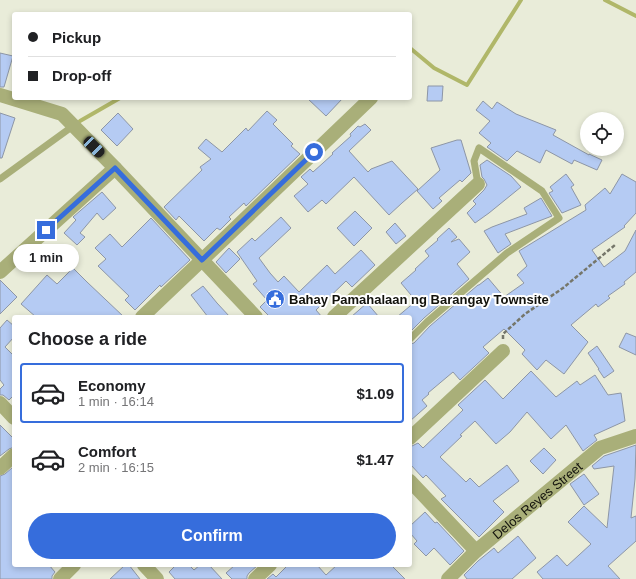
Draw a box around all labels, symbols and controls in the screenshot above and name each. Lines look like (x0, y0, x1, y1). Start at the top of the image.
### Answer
text: Pickup (52, 29, 101, 46)
text: Drop-off (52, 67, 111, 84)
map controls (580, 112, 624, 156)
button: locate (580, 112, 624, 156)
car (81, 134, 107, 160)
route start (305, 143, 323, 161)
route end (37, 221, 55, 239)
callout: 1 min (13, 244, 79, 272)
text: 1 min (29, 250, 63, 265)
public building icon: Bahay Pamahalaan ng Barangay Townsite (264, 288, 286, 310)
place label: Bahay Pamahalaan ng Barangay Townsite (289, 292, 549, 307)
text: Choose a ride (28, 329, 147, 349)
icon: car (30, 375, 66, 411)
text: Economy (78, 377, 146, 394)
text: $1.09 (356, 385, 394, 402)
text: 1 min · 16:14 (78, 394, 154, 409)
icon: car (30, 441, 66, 477)
text: Comfort (78, 443, 136, 460)
text: $1.47 (356, 451, 394, 468)
street label: Delos Reyes Street (489, 459, 586, 542)
text: 2 min · 16:15 (78, 460, 154, 475)
button: Confirm (28, 513, 396, 559)

